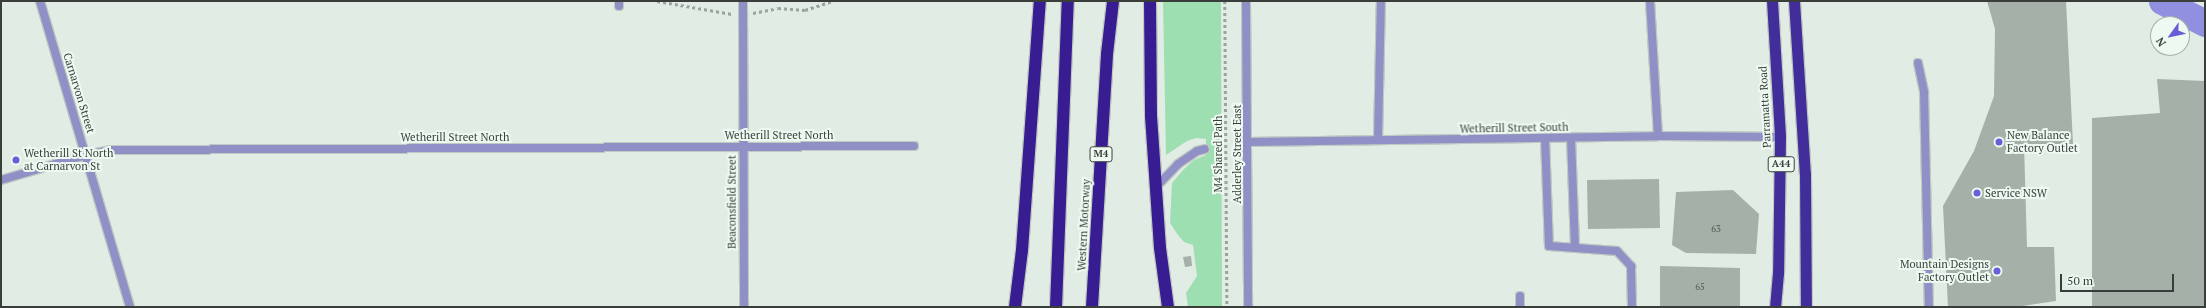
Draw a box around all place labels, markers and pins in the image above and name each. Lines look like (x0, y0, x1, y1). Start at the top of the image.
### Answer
place label: New Balance Factory Outlet (2007, 129, 2078, 155)
marker: New Balance Factory Outlet (1994, 137, 2004, 147)
place label: Wetherill St North at Carnarvon St (24, 147, 114, 173)
marker: Wetherill St North at Carnarvon St (11, 155, 21, 165)
place label: Service NSW (1985, 186, 2047, 200)
marker: Service NSW (1972, 188, 1982, 198)
place label: Mountain Designs Factory Outlet (1900, 258, 1989, 284)
marker: Mountain Designs Factory Outlet (1992, 266, 2002, 276)

